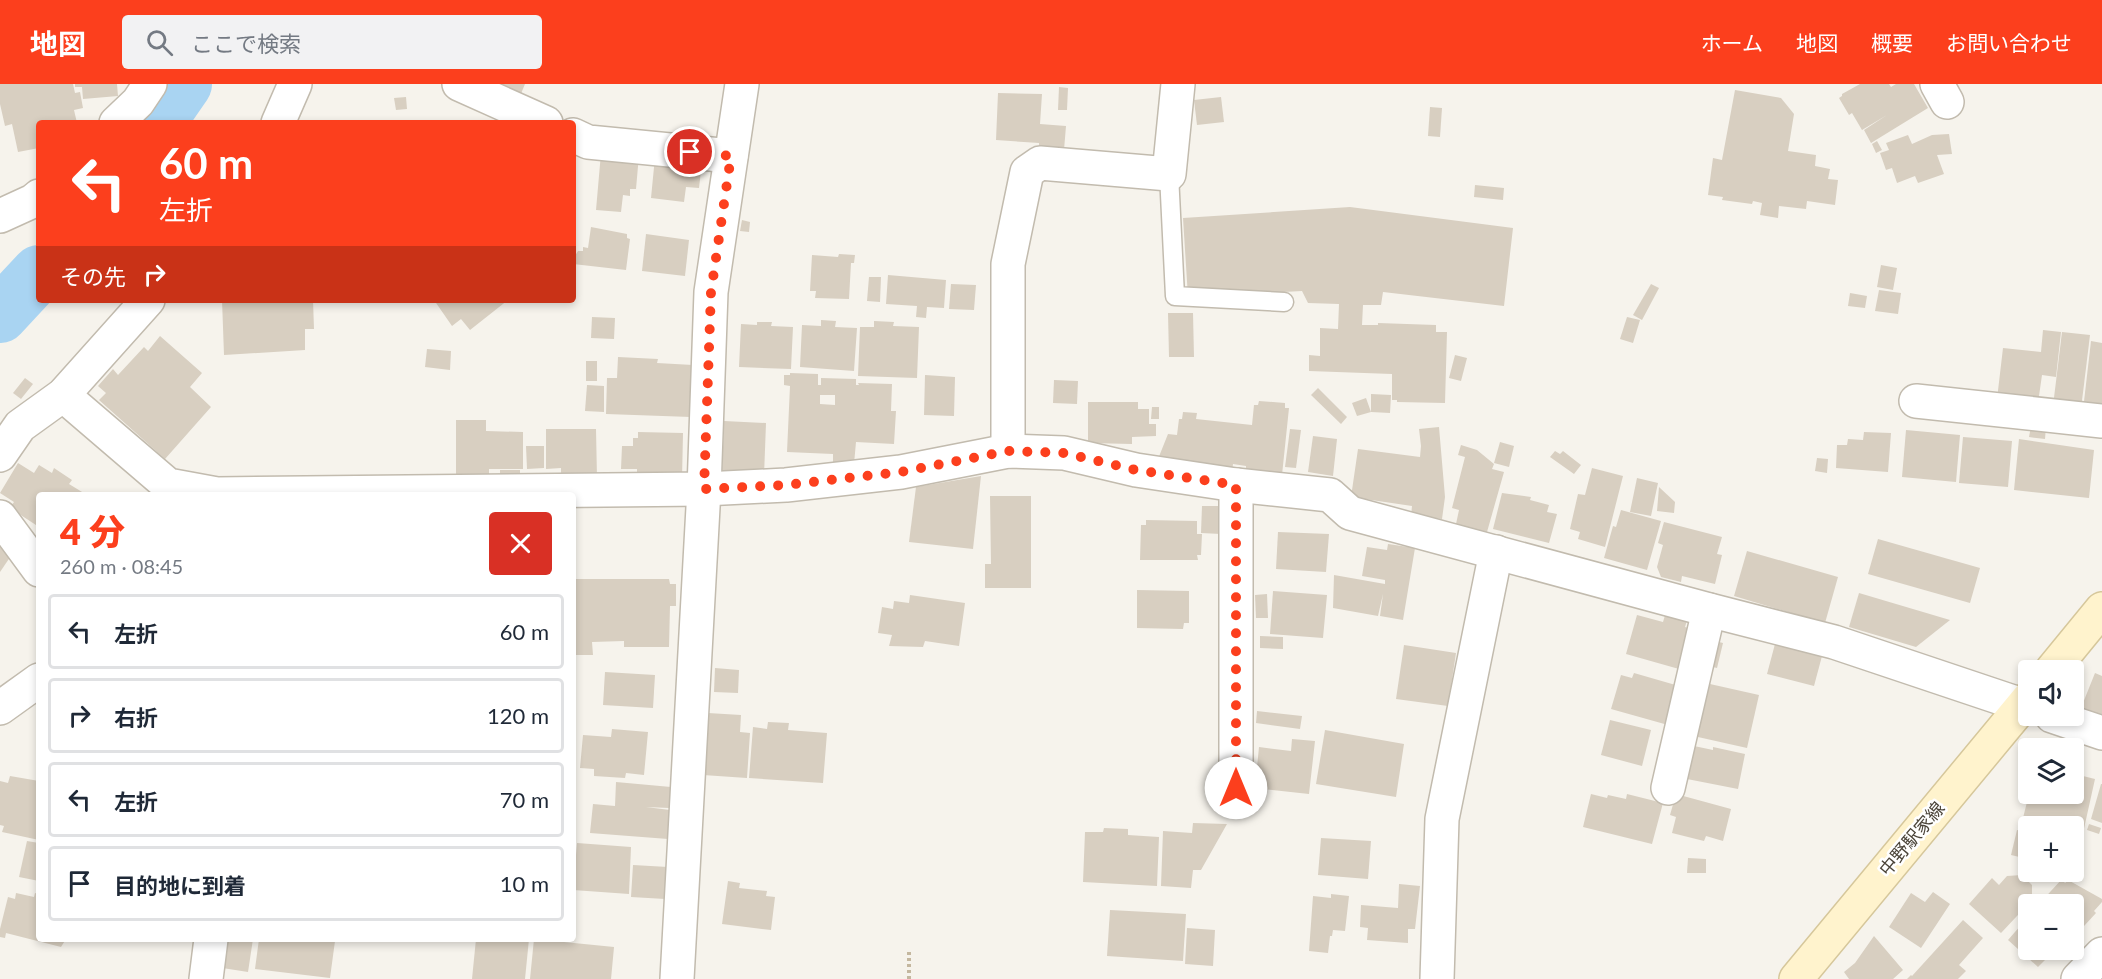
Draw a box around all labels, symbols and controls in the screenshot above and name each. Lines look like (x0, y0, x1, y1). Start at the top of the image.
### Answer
search box (122, 15, 542, 69)
text: 地図 (30, 26, 86, 60)
icon: search (143, 26, 176, 59)
text: ここで検索 (191, 30, 301, 57)
text: ホーム (1701, 30, 1763, 55)
text: 地図 (1796, 30, 1838, 55)
text: 概要 (1871, 30, 1913, 55)
text: お問い合わせ (1946, 30, 2072, 55)
pin (664, 126, 715, 177)
icon: arrive (673, 135, 706, 168)
text: 60 m (159, 138, 253, 188)
icon: left (60, 144, 138, 222)
text: 左折 (159, 193, 213, 226)
icon: right (138, 258, 171, 291)
text: その先 (60, 263, 126, 290)
text: 4 分 (60, 509, 125, 553)
button: close (489, 512, 552, 575)
text: 260 m · 08:45 (60, 554, 183, 578)
icon: left (63, 615, 96, 648)
text: 60 m (500, 618, 549, 645)
text: 左折 (114, 620, 158, 647)
map controls (2018, 660, 2084, 960)
button: sound (2018, 660, 2084, 726)
icon: right (63, 699, 96, 732)
text: 120 m (487, 702, 549, 729)
text: 右折 (114, 704, 158, 731)
button: layers (2018, 738, 2084, 804)
position arrow (1204, 756, 1268, 820)
icon: left (63, 783, 96, 816)
text: 70 m (500, 786, 549, 813)
text: 左折 (114, 788, 158, 815)
street label: 中野駅家線 (1874, 797, 1949, 880)
button: + (2018, 816, 2084, 882)
icon: arrive (63, 867, 96, 900)
text: 10 m (500, 870, 549, 897)
text: 目的地に到着 (114, 872, 246, 899)
button: − (2018, 894, 2084, 960)

